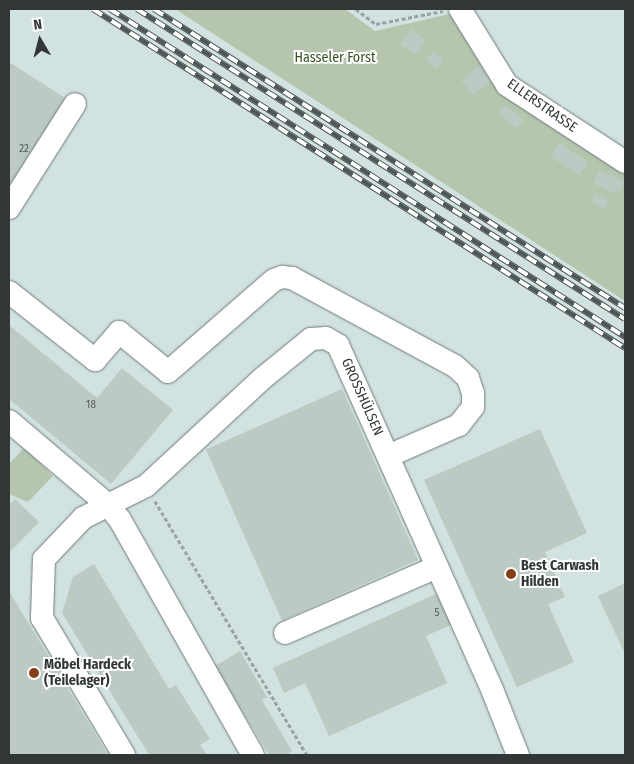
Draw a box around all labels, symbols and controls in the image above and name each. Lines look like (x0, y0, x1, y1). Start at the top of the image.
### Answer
north arrow (15, 15, 65, 65)
text: N (32, 16, 43, 34)
park label: Hasseler Forst (295, 50, 375, 66)
street label: ELLERSTRASSE (504, 76, 580, 136)
house number: 22 (19, 142, 29, 156)
street label: GROSSHÜLSEN (337, 356, 387, 438)
house number: 18 (86, 398, 96, 412)
place label: Best Carwash Hilden (521, 558, 599, 590)
marker: Best Carwash Hilden (505, 568, 517, 580)
house number: 5 (434, 606, 440, 620)
place label: Möbel Hardeck (Teilelager) (44, 657, 131, 690)
marker: Möbel Hardeck (Teilelager) (28, 667, 40, 679)

